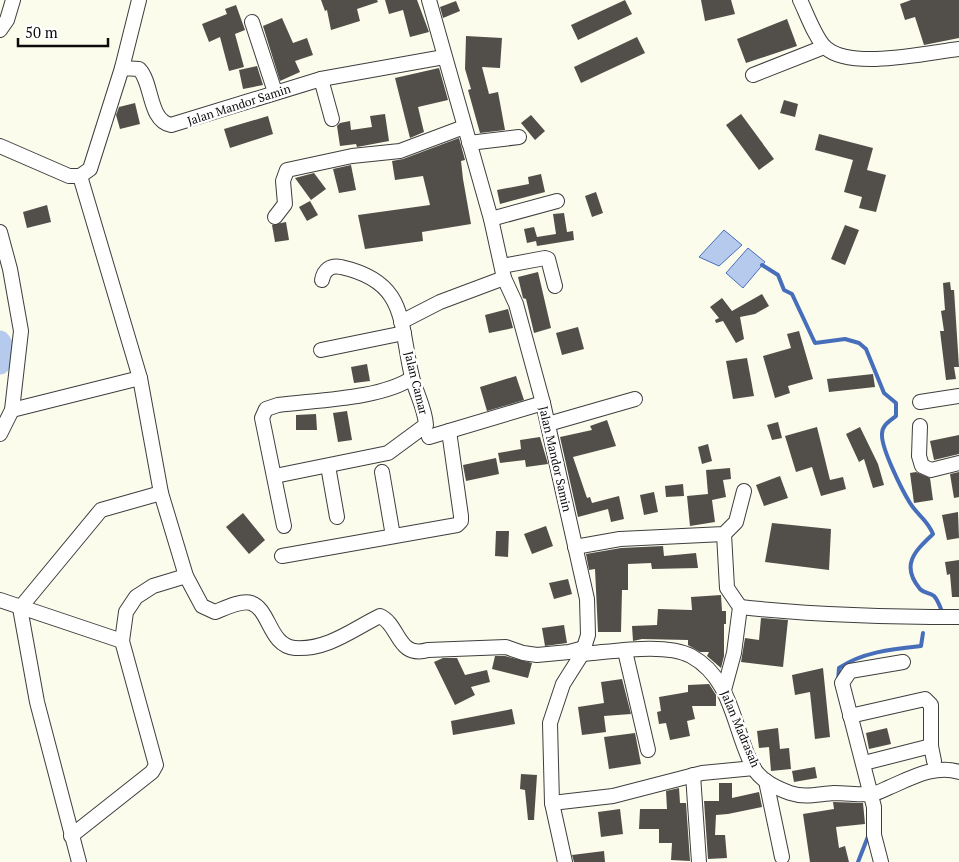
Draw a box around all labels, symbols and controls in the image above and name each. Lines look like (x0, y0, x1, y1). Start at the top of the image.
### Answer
scale bar (18, 15, 108, 47)
text: 50 m (25, 22, 58, 42)
street label: Jalan Mandor Samin (185, 81, 292, 128)
street label: Jalan Camar (401, 350, 432, 416)
street label: Jalan Mandor Samin (536, 405, 575, 513)
street label: Jalan Madrasah (718, 688, 763, 769)

